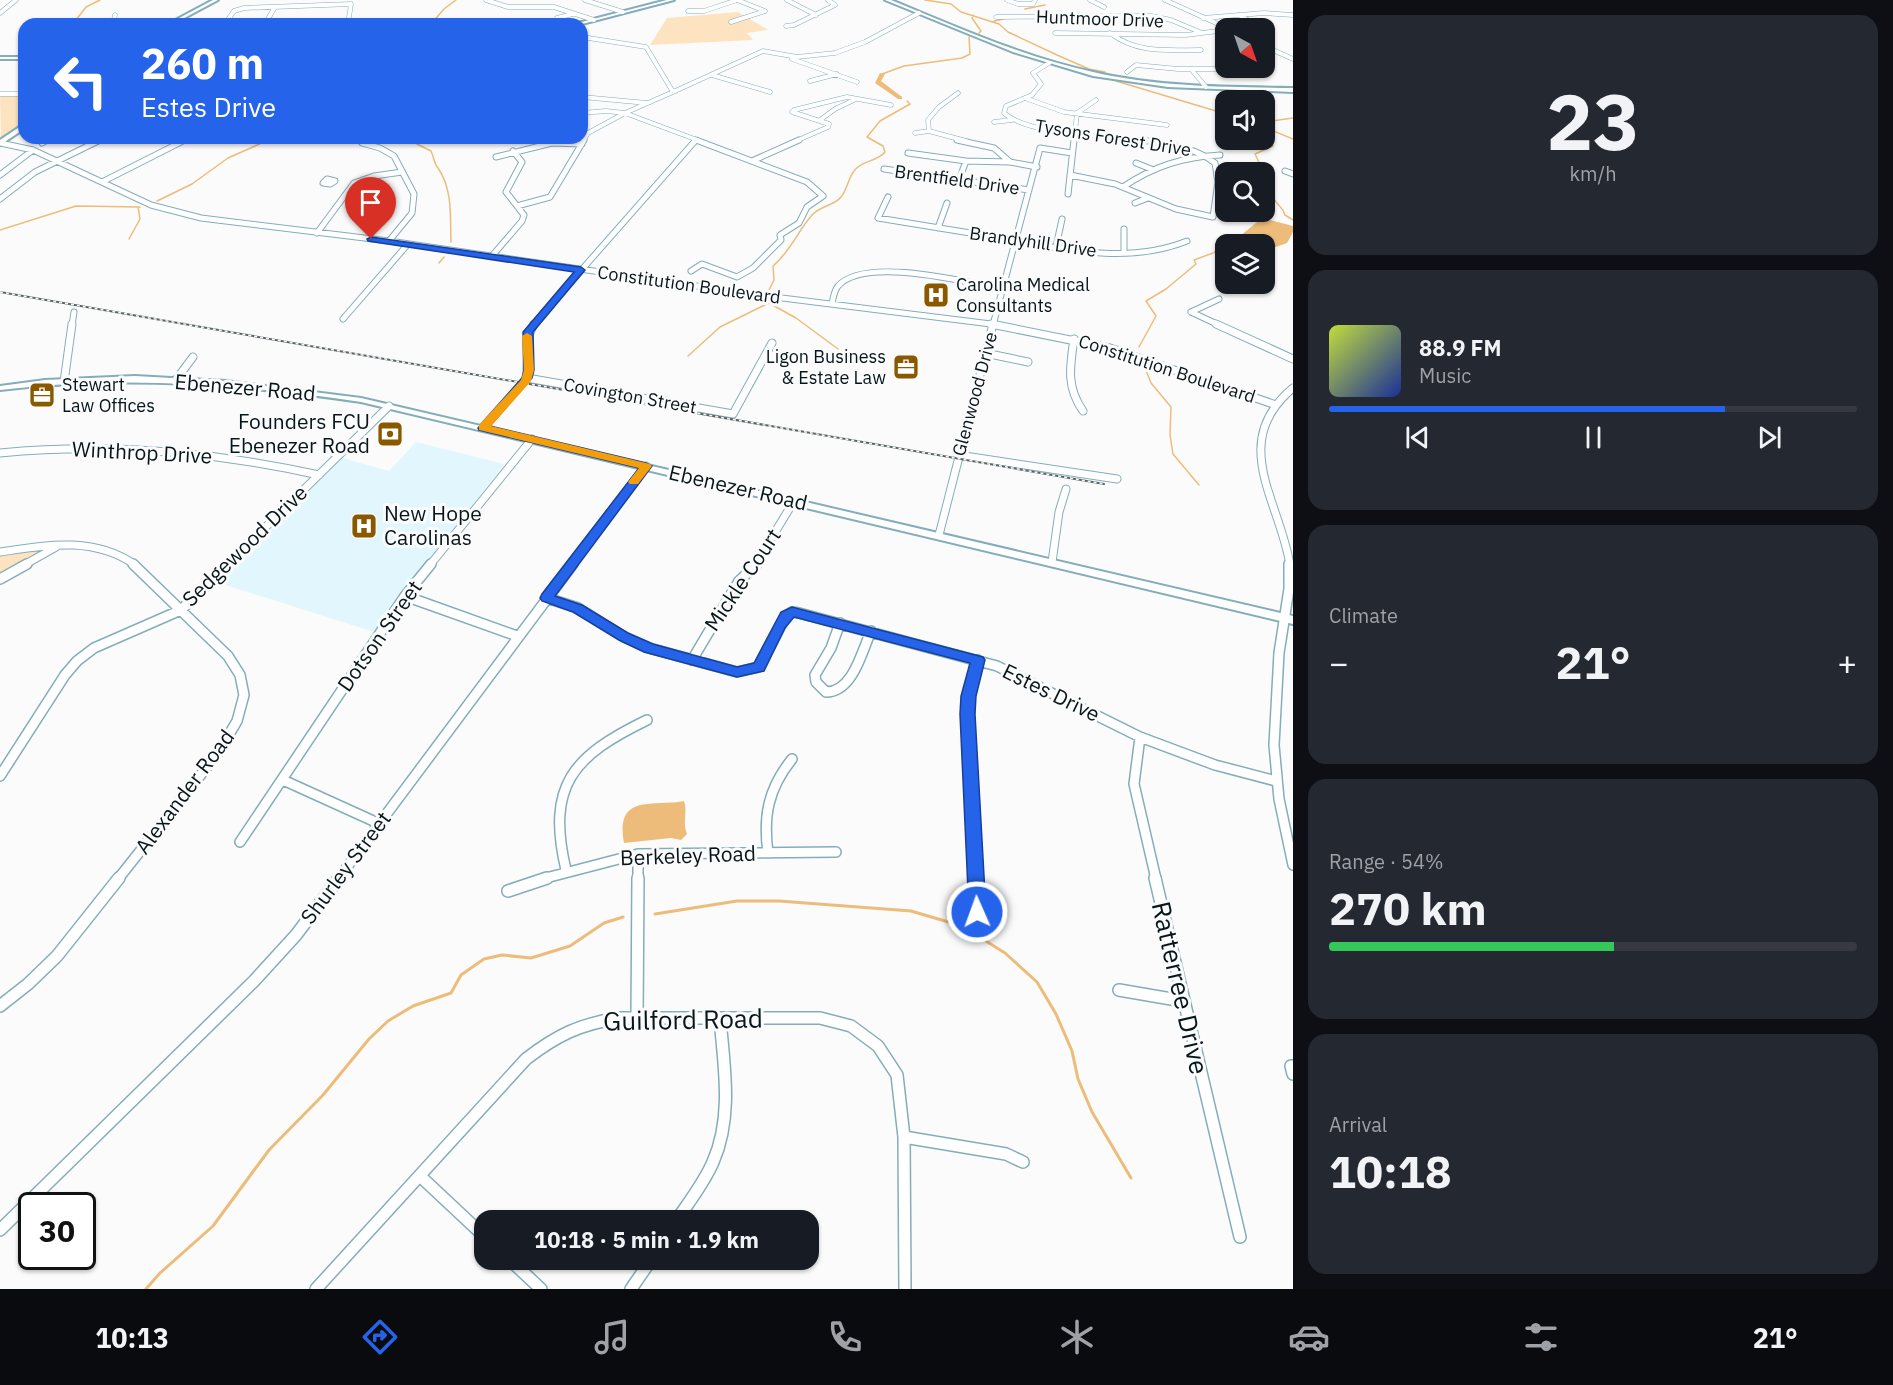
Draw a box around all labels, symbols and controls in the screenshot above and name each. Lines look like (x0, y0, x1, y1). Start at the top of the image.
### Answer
street label: Huntmoor Drive (1036, 5, 1164, 32)
north arrow (1215, 18, 1275, 78)
map controls (1215, 18, 1275, 294)
text: 260 m (141, 36, 264, 91)
icon: left (42, 42, 120, 120)
text: 23 (1546, 70, 1640, 171)
text: Estes Drive (141, 89, 276, 124)
button: sound (1215, 90, 1275, 150)
street label: Tysons Forest Drive (1033, 114, 1193, 161)
street label: Brentfield Drive (893, 159, 1021, 200)
text: km/h (1569, 160, 1617, 187)
button: search (1215, 162, 1275, 222)
pin (345, 177, 396, 239)
icon: arrive (354, 186, 387, 219)
street label: Brandyhill Drive (968, 221, 1098, 262)
button: layers (1215, 234, 1275, 294)
street label: Constitution Boulevard (596, 260, 782, 309)
place label: Carolina Medical Consultants (956, 273, 1090, 317)
hospital icon: Carolina Medical Consultants (921, 280, 951, 310)
street label: Glenwood Drive (947, 329, 1002, 459)
street label: Constitution Boulevard (1076, 329, 1259, 408)
text: 88.9 FM (1419, 333, 1502, 362)
place label: Ligon Business & Estate Law (766, 345, 886, 389)
office icon: Ligon Business & Estate Law (891, 352, 921, 382)
text: Music (1419, 362, 1471, 389)
street label: Ebenezer Road (173, 367, 317, 407)
place label: Stewart Law Offices (62, 373, 155, 417)
street label: Covington Street (562, 373, 698, 418)
office icon: Stewart Law Offices (27, 380, 57, 410)
place label: Founders FCU Ebenezer Road (229, 407, 370, 459)
bank icon: Founders FCU Ebenezer Road (375, 419, 405, 449)
icon: previous (1401, 421, 1434, 454)
icon: pause (1577, 421, 1610, 454)
icon: next (1753, 421, 1786, 454)
street label: Winthrop Drive (71, 434, 213, 470)
street label: Ebenezer Road (666, 457, 810, 517)
street label: Sedgewood Drive (176, 478, 313, 612)
place label: New Hope Carolinas (384, 499, 482, 551)
hospital icon: New Hope Carolinas (349, 511, 379, 541)
street label: Mickle Court (698, 523, 787, 636)
street label: Dotson Street (331, 574, 428, 697)
text: Climate (1329, 602, 1398, 629)
text: 21° (1555, 633, 1631, 691)
text: − (1329, 641, 1349, 684)
text: + (1837, 641, 1857, 684)
street label: Estes Drive (998, 656, 1105, 728)
street label: Alexander Road (128, 724, 240, 859)
street label: Shurley Street (294, 805, 397, 929)
street label: Berkeley Road (619, 839, 756, 871)
text: Range · 54% (1329, 848, 1444, 875)
text: 270 km (1329, 879, 1487, 937)
position arrow (945, 880, 1009, 944)
street label: Ratterree Drive (1145, 898, 1217, 1078)
street label: Guilford Road (603, 1001, 763, 1037)
text: Arrival (1329, 1111, 1387, 1138)
text: 10:18 (1329, 1142, 1452, 1200)
speed limit sign: 30 (18, 1192, 96, 1270)
text: 10:18 · 5 min · 1.9 km (534, 1225, 759, 1254)
icon: directions (359, 1316, 401, 1358)
icon: music (591, 1316, 633, 1358)
icon: phone (824, 1316, 866, 1358)
icon: climate (1056, 1316, 1098, 1358)
icon: car (1288, 1316, 1330, 1358)
icon: filters (1520, 1316, 1562, 1358)
text: 10:13 (95, 1320, 169, 1355)
text: 21° (1753, 1320, 1798, 1355)

